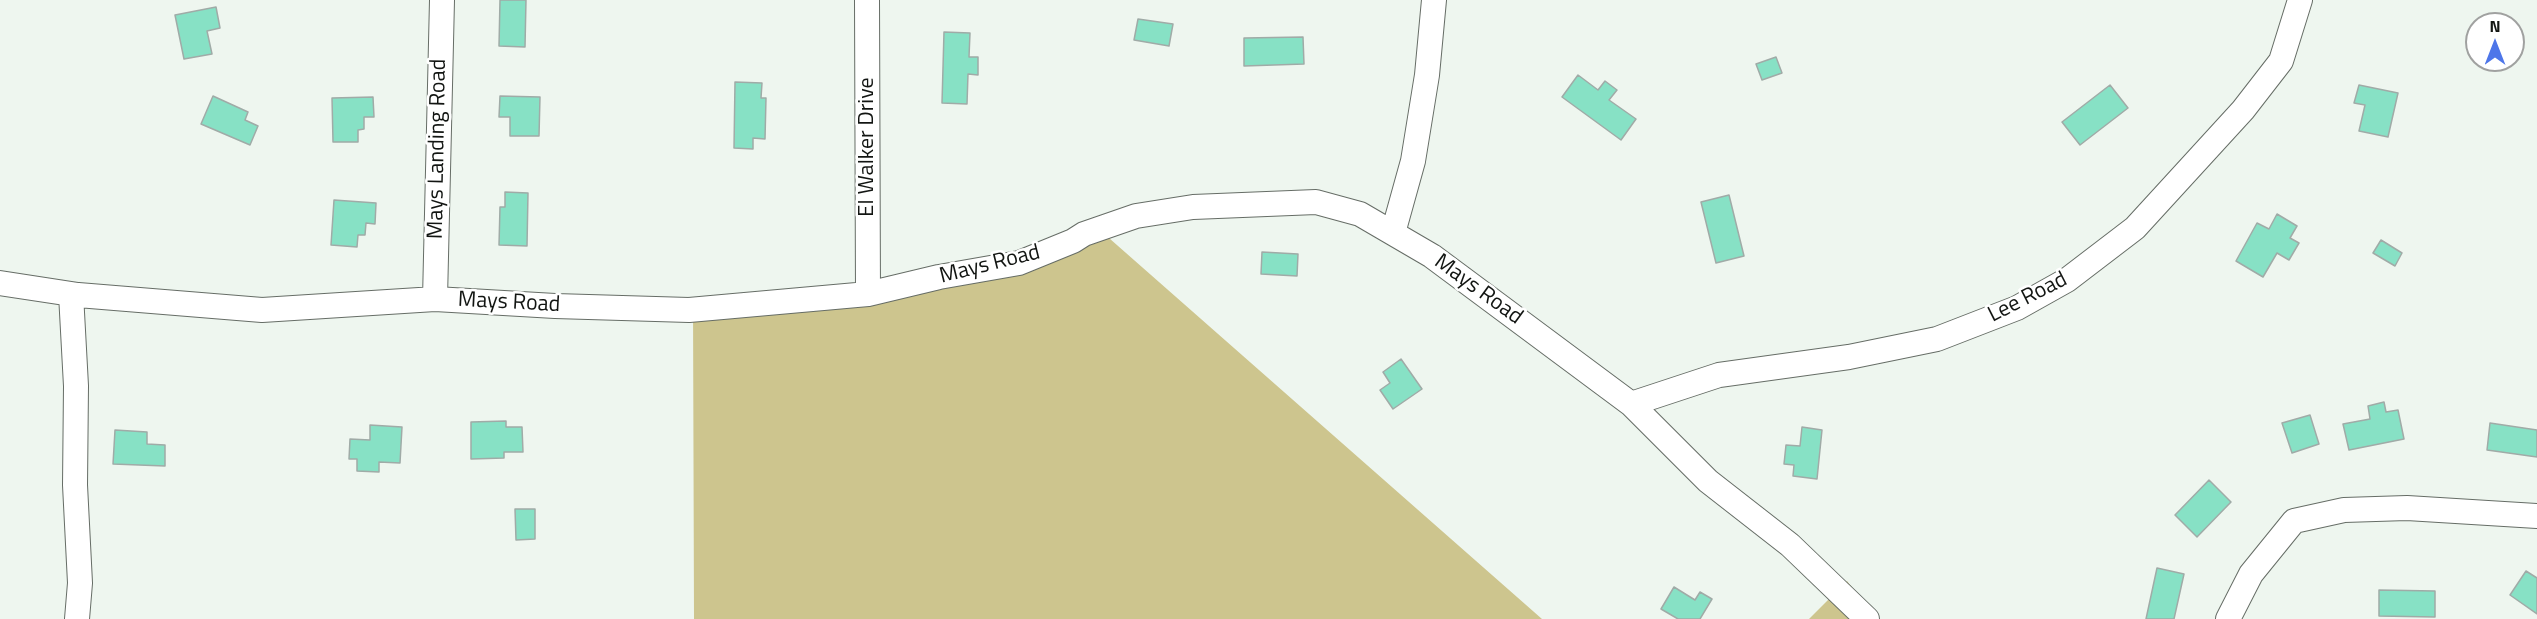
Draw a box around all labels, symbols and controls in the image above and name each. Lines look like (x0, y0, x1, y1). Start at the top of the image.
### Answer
north arrow (2465, 12, 2525, 72)
text: N (2489, 14, 2501, 38)
street label: Mays Landing Road (423, 59, 453, 239)
street label: El Walker Drive (855, 77, 881, 217)
street label: Mays Road (937, 240, 1043, 290)
street label: Mays Road (1429, 249, 1527, 331)
street label: Lee Road (1984, 267, 2072, 329)
street label: Mays Road (457, 287, 561, 319)

